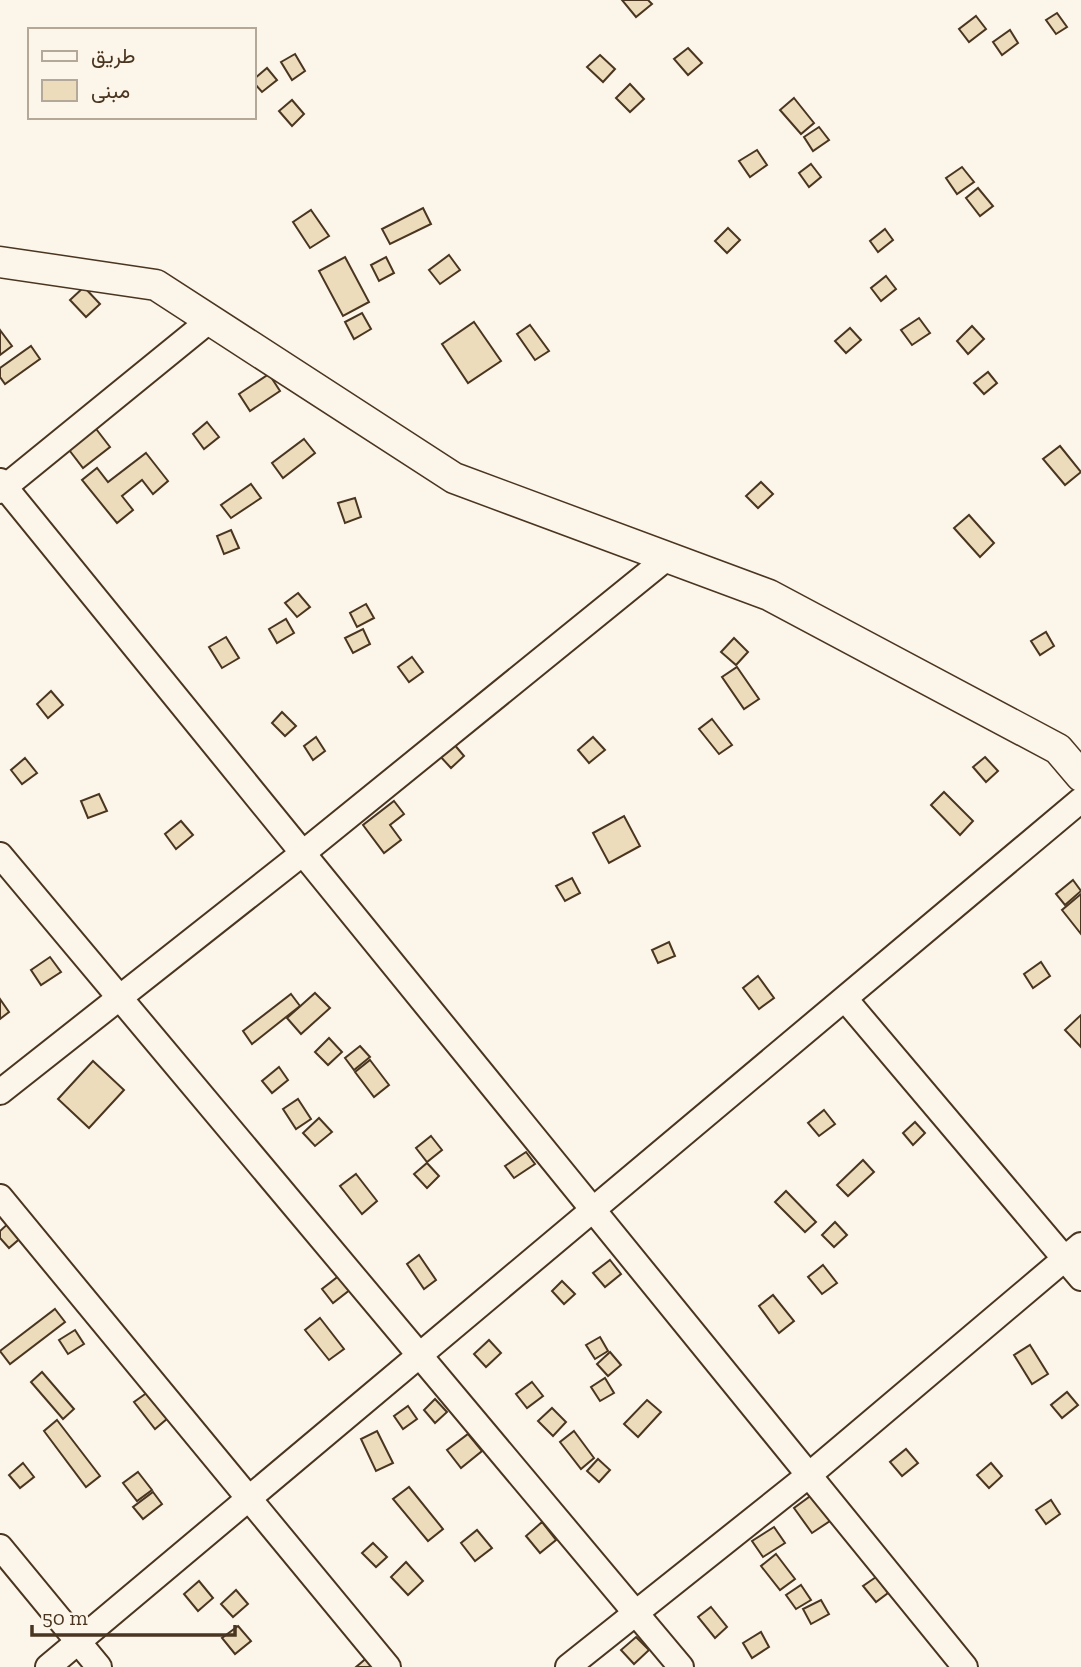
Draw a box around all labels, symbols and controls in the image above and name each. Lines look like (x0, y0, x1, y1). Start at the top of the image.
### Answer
legend (28, 28, 256, 119)
text: طريق (91, 43, 136, 69)
text: مبنى (91, 78, 130, 103)
scale bar (32, 1594, 234, 1638)
text: 50 m (42, 1605, 88, 1630)

